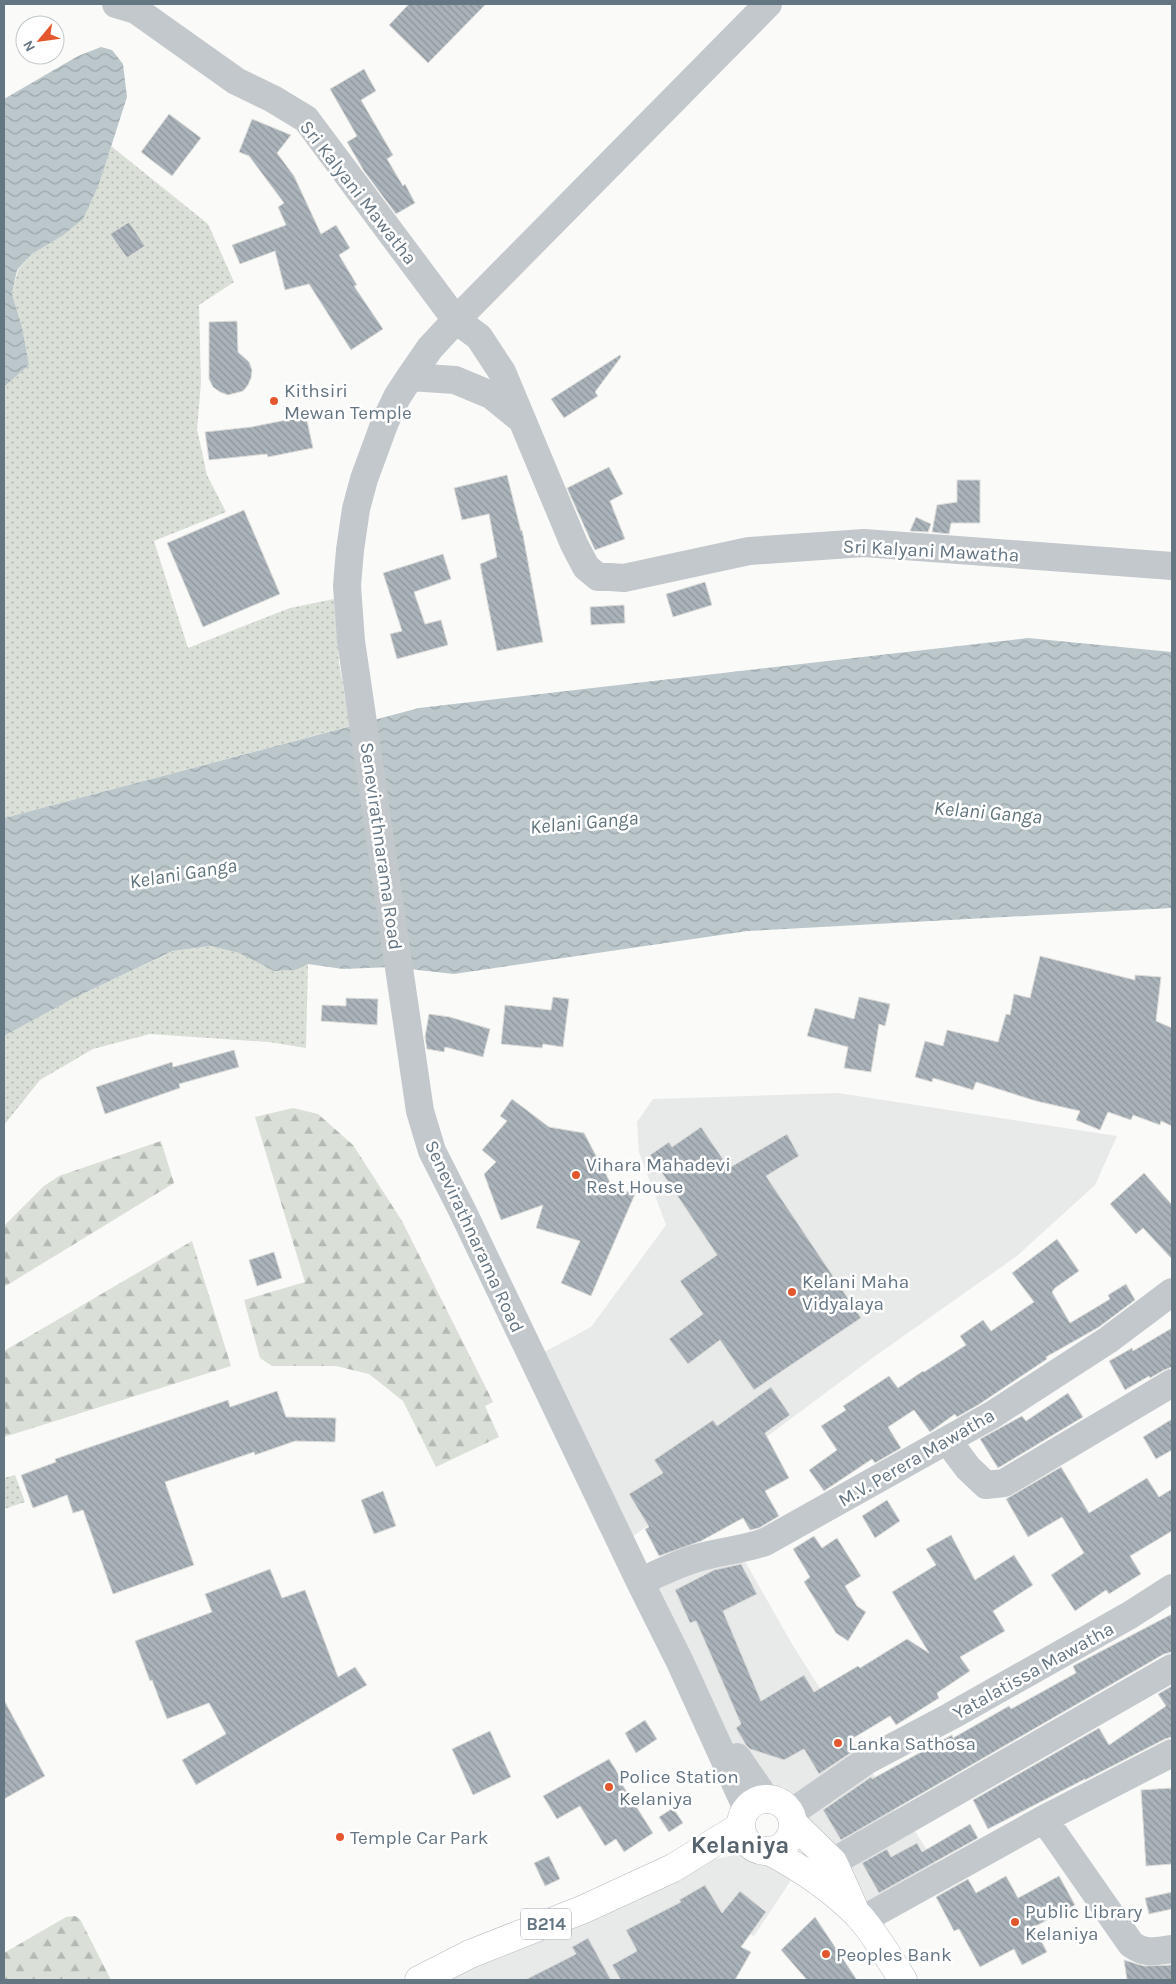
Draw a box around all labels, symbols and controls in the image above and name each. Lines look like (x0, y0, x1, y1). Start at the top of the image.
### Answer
north arrow (15, 15, 65, 65)
text: N (19, 38, 39, 55)
street label: Sri Kalyani Mawatha (295, 116, 421, 269)
place label: Kithsiri Mewan Temple (284, 380, 412, 424)
marker: Kithsiri Mewan Temple (268, 395, 280, 407)
street label: Sri Kalyani Mawatha (842, 535, 1020, 567)
street label: Senevirathnarama Road (356, 741, 406, 951)
water label: Kelani Ganga (933, 796, 1043, 829)
water label: Kelani Ganga (529, 806, 639, 839)
water label: Kelani Ganga (128, 854, 239, 893)
street label: Senevirathnarama Road (420, 1137, 528, 1336)
place label: Vihara Mahadevi Rest House (586, 1154, 731, 1198)
marker: Vihara Mahadevi Rest House (570, 1169, 582, 1181)
place label: Kelani Maha Vidyalaya (802, 1271, 909, 1315)
marker: Kelani Maha Vidyalaya (786, 1286, 798, 1298)
street label: M.V. Perera Mawatha (834, 1404, 999, 1512)
street label: Yatalatissa Mawatha (949, 1617, 1118, 1724)
place label: Lanka Sathosa (848, 1733, 976, 1755)
marker: Lanka Sathosa (832, 1737, 844, 1749)
place label: Police Station Kelaniya (619, 1766, 739, 1810)
marker: Police Station Kelaniya (603, 1781, 615, 1793)
place label: Temple Car Park (350, 1827, 489, 1849)
marker: Temple Car Park (334, 1831, 346, 1843)
district label: Kelaniya (691, 1831, 789, 1859)
place label: Public Library Kelaniya (1025, 1901, 1143, 1945)
road number: B214 (521, 1908, 571, 1940)
marker: Public Library Kelaniya (1009, 1916, 1021, 1928)
place label: Peoples Bank (836, 1944, 952, 1966)
marker: Peoples Bank (820, 1948, 832, 1960)

